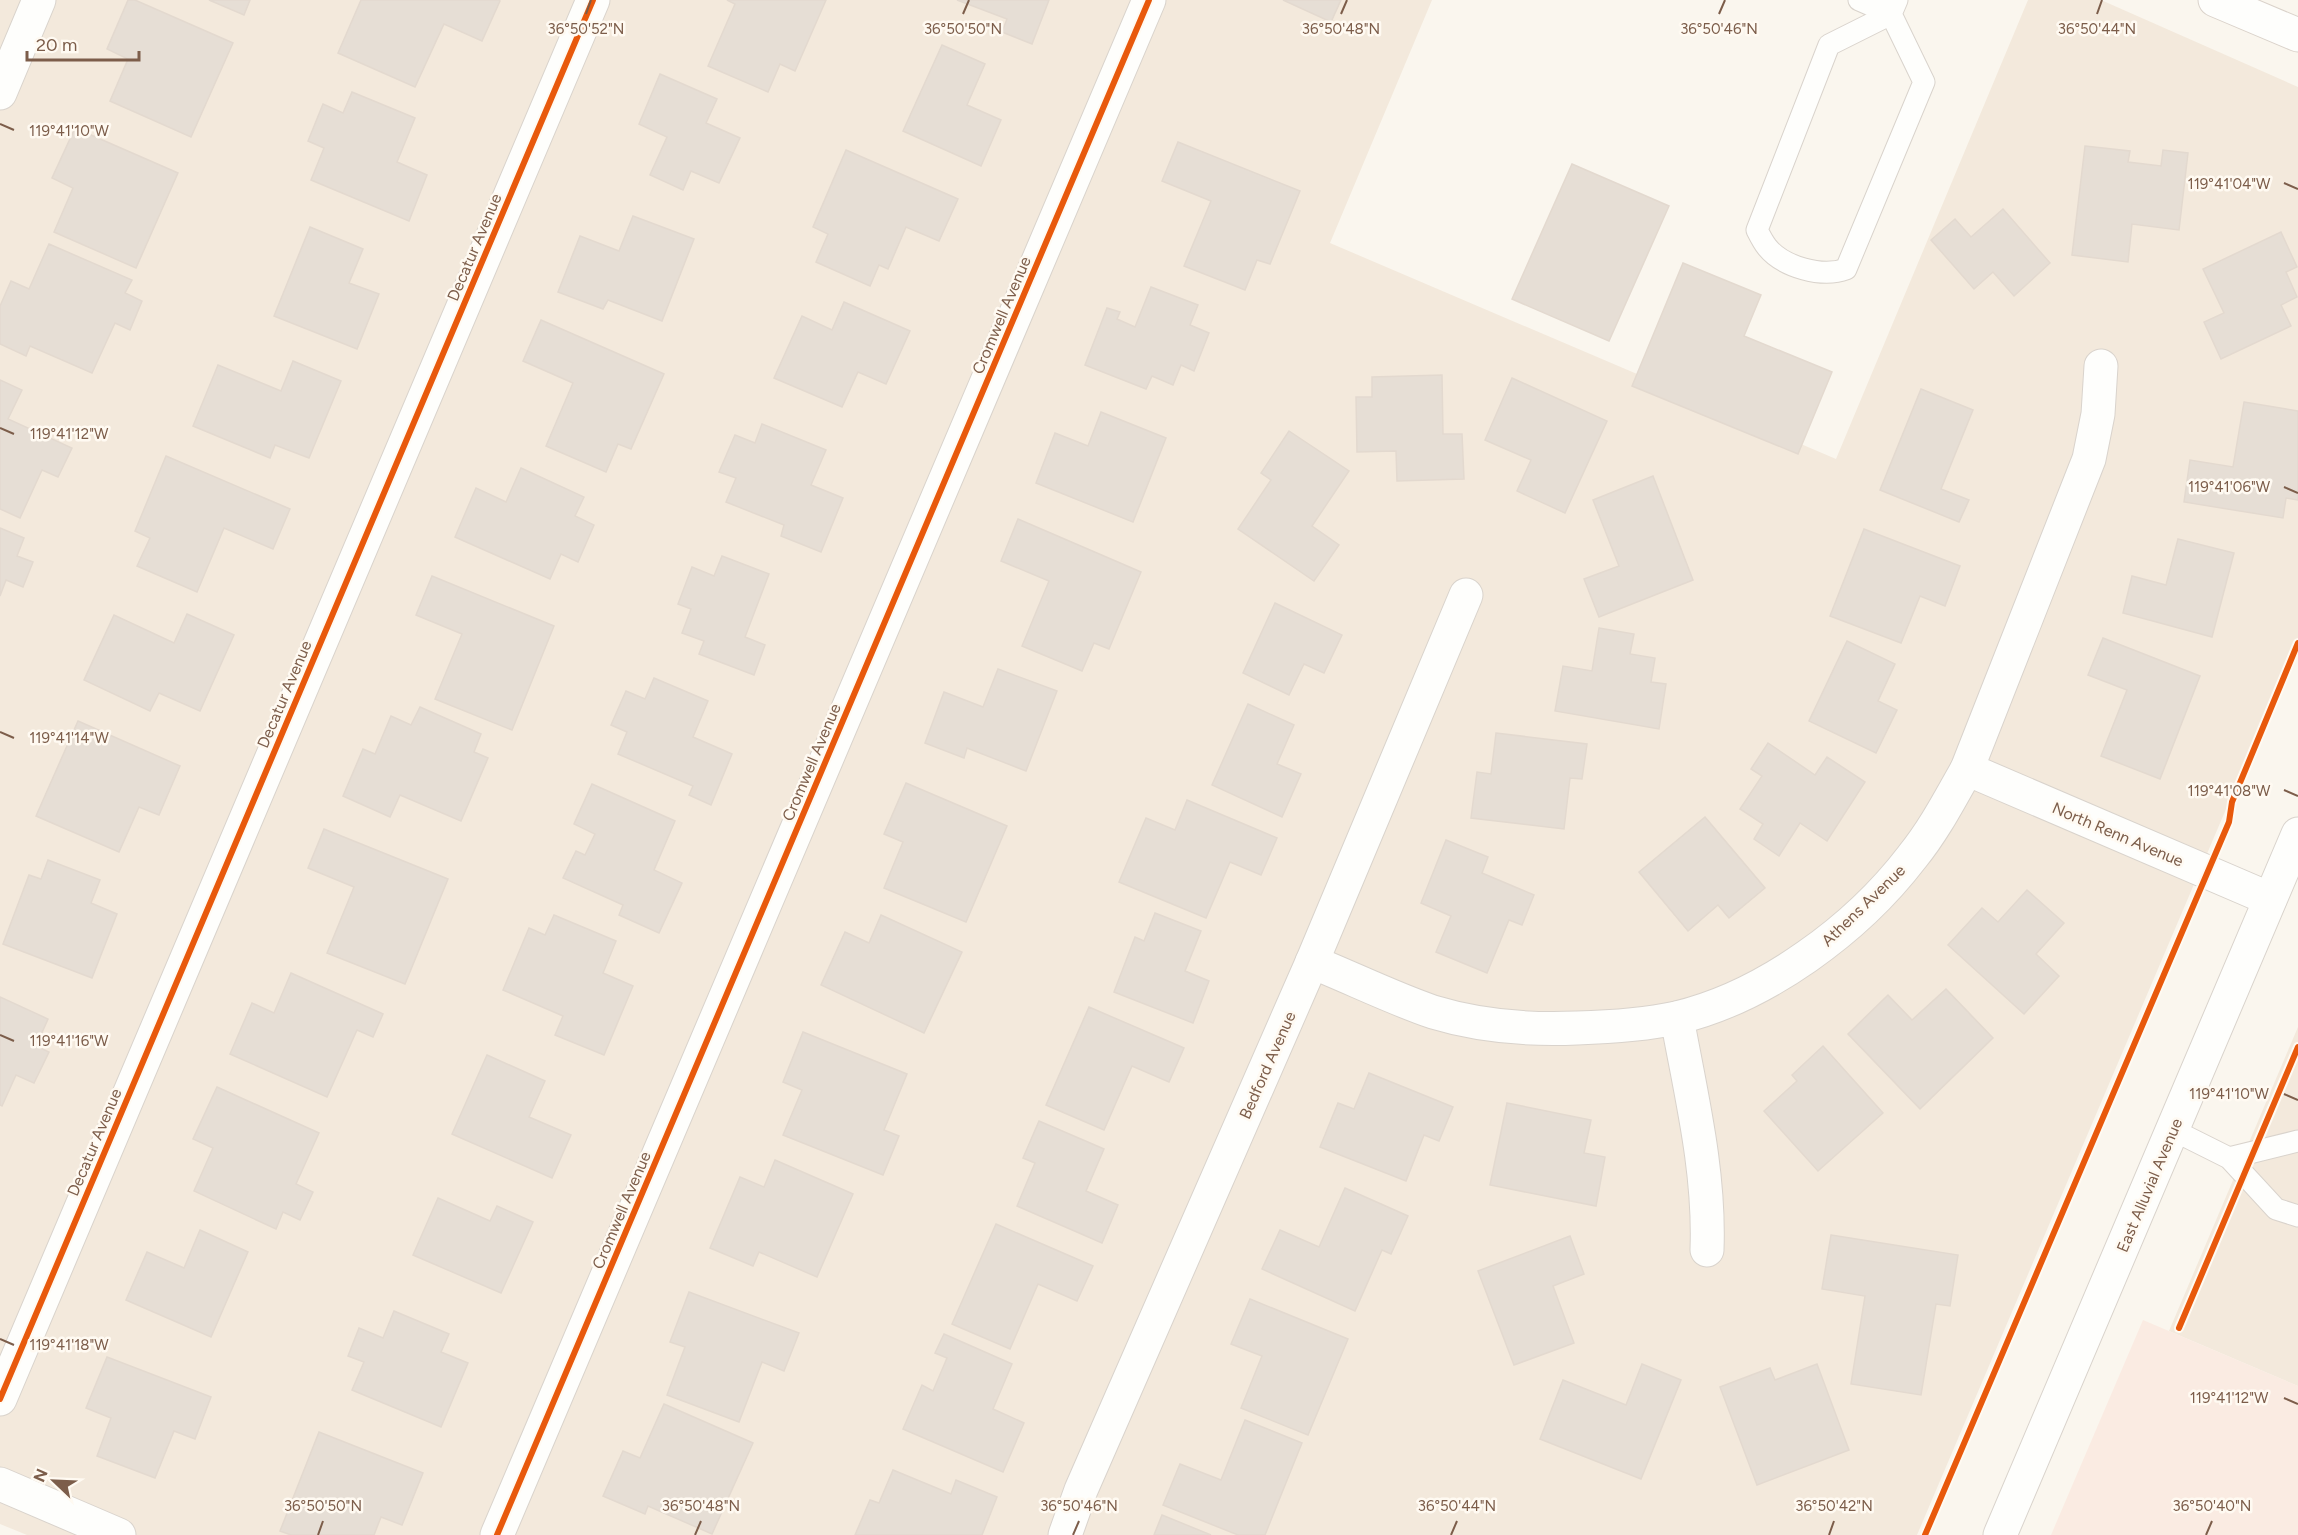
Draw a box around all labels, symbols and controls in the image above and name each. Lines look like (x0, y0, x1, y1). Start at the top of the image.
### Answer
text: 36°50'52"N (548, 20, 624, 38)
text: 36°50'50"N (924, 20, 1002, 38)
text: 36°50'48"N (1302, 20, 1380, 38)
text: 36°50'46"N (1680, 20, 1758, 38)
text: 36°50'44"N (2058, 20, 2136, 38)
scale bar (27, 24, 140, 62)
text: 20 m (36, 34, 77, 56)
text: 119°41'10"W (29, 122, 110, 140)
text: 119°41'04"W (2187, 175, 2271, 193)
street label: Decatur Avenue (443, 190, 506, 304)
street label: Cromwell Avenue (968, 253, 1035, 377)
text: 119°41'12"W (30, 425, 109, 443)
text: 119°41'06"W (2188, 478, 2271, 496)
street label: Decatur Avenue (253, 637, 316, 751)
street label: Cromwell Avenue (778, 700, 845, 824)
text: 119°41'14"W (29, 729, 109, 747)
text: 119°41'08"W (2188, 782, 2271, 800)
street label: North Renn Avenue (2049, 798, 2186, 871)
street label: Athens Avenue (1818, 860, 1909, 950)
street label: Bedford Avenue (1235, 1008, 1300, 1122)
text: 119°41'16"W (30, 1032, 109, 1050)
street label: Decatur Avenue (63, 1085, 126, 1199)
text: 119°41'10"W (2189, 1085, 2270, 1103)
street label: East Alluvial Avenue (2113, 1115, 2186, 1255)
street label: Cromwell Avenue (588, 1148, 655, 1272)
text: 119°41'18"W (29, 1336, 109, 1354)
text: 119°41'12"W (2190, 1389, 2269, 1407)
north arrow (24, 1451, 84, 1511)
text: N (29, 1466, 52, 1485)
text: 36°50'50"N (284, 1497, 362, 1515)
text: 36°50'48"N (662, 1497, 740, 1515)
text: 36°50'46"N (1040, 1497, 1118, 1515)
text: 36°50'44"N (1418, 1497, 1496, 1515)
text: 36°50'42"N (1795, 1497, 1873, 1515)
text: 36°50'40"N (2173, 1497, 2251, 1515)

